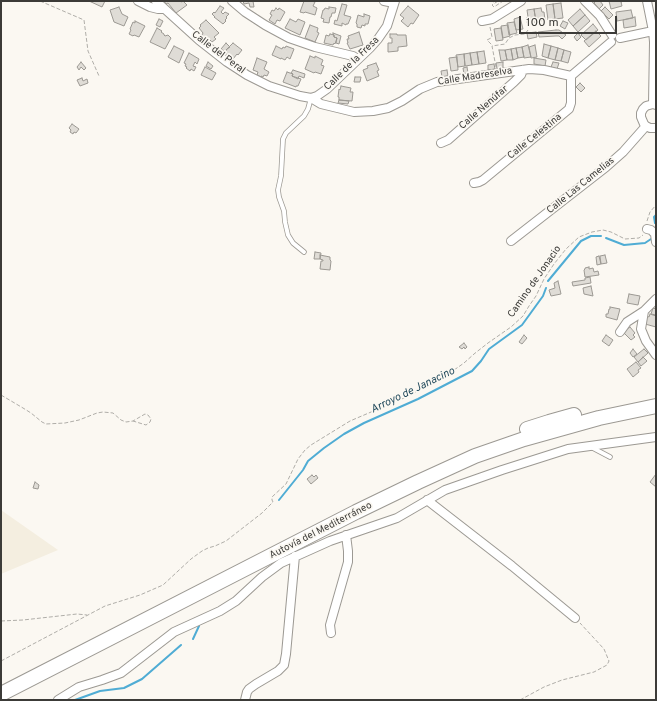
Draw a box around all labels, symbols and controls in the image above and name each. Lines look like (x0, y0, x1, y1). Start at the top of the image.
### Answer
scale bar (521, 8, 619, 34)
text: 100 m (526, 15, 559, 31)
street label: Calle del Peral (189, 29, 247, 77)
street label: Calle de la Fresa (322, 35, 382, 93)
street label: Calle Madreselva (437, 65, 513, 89)
street label: Calle Nenúfar (457, 83, 511, 133)
street label: Calle Celestina (506, 112, 564, 162)
street label: Calle Las Camelias (545, 155, 617, 217)
street label: Camino de Jonacio (506, 244, 564, 320)
water label: Arroyo de Janacino (369, 365, 457, 417)
street label: Autovía del Mediterráneo (268, 500, 374, 562)

